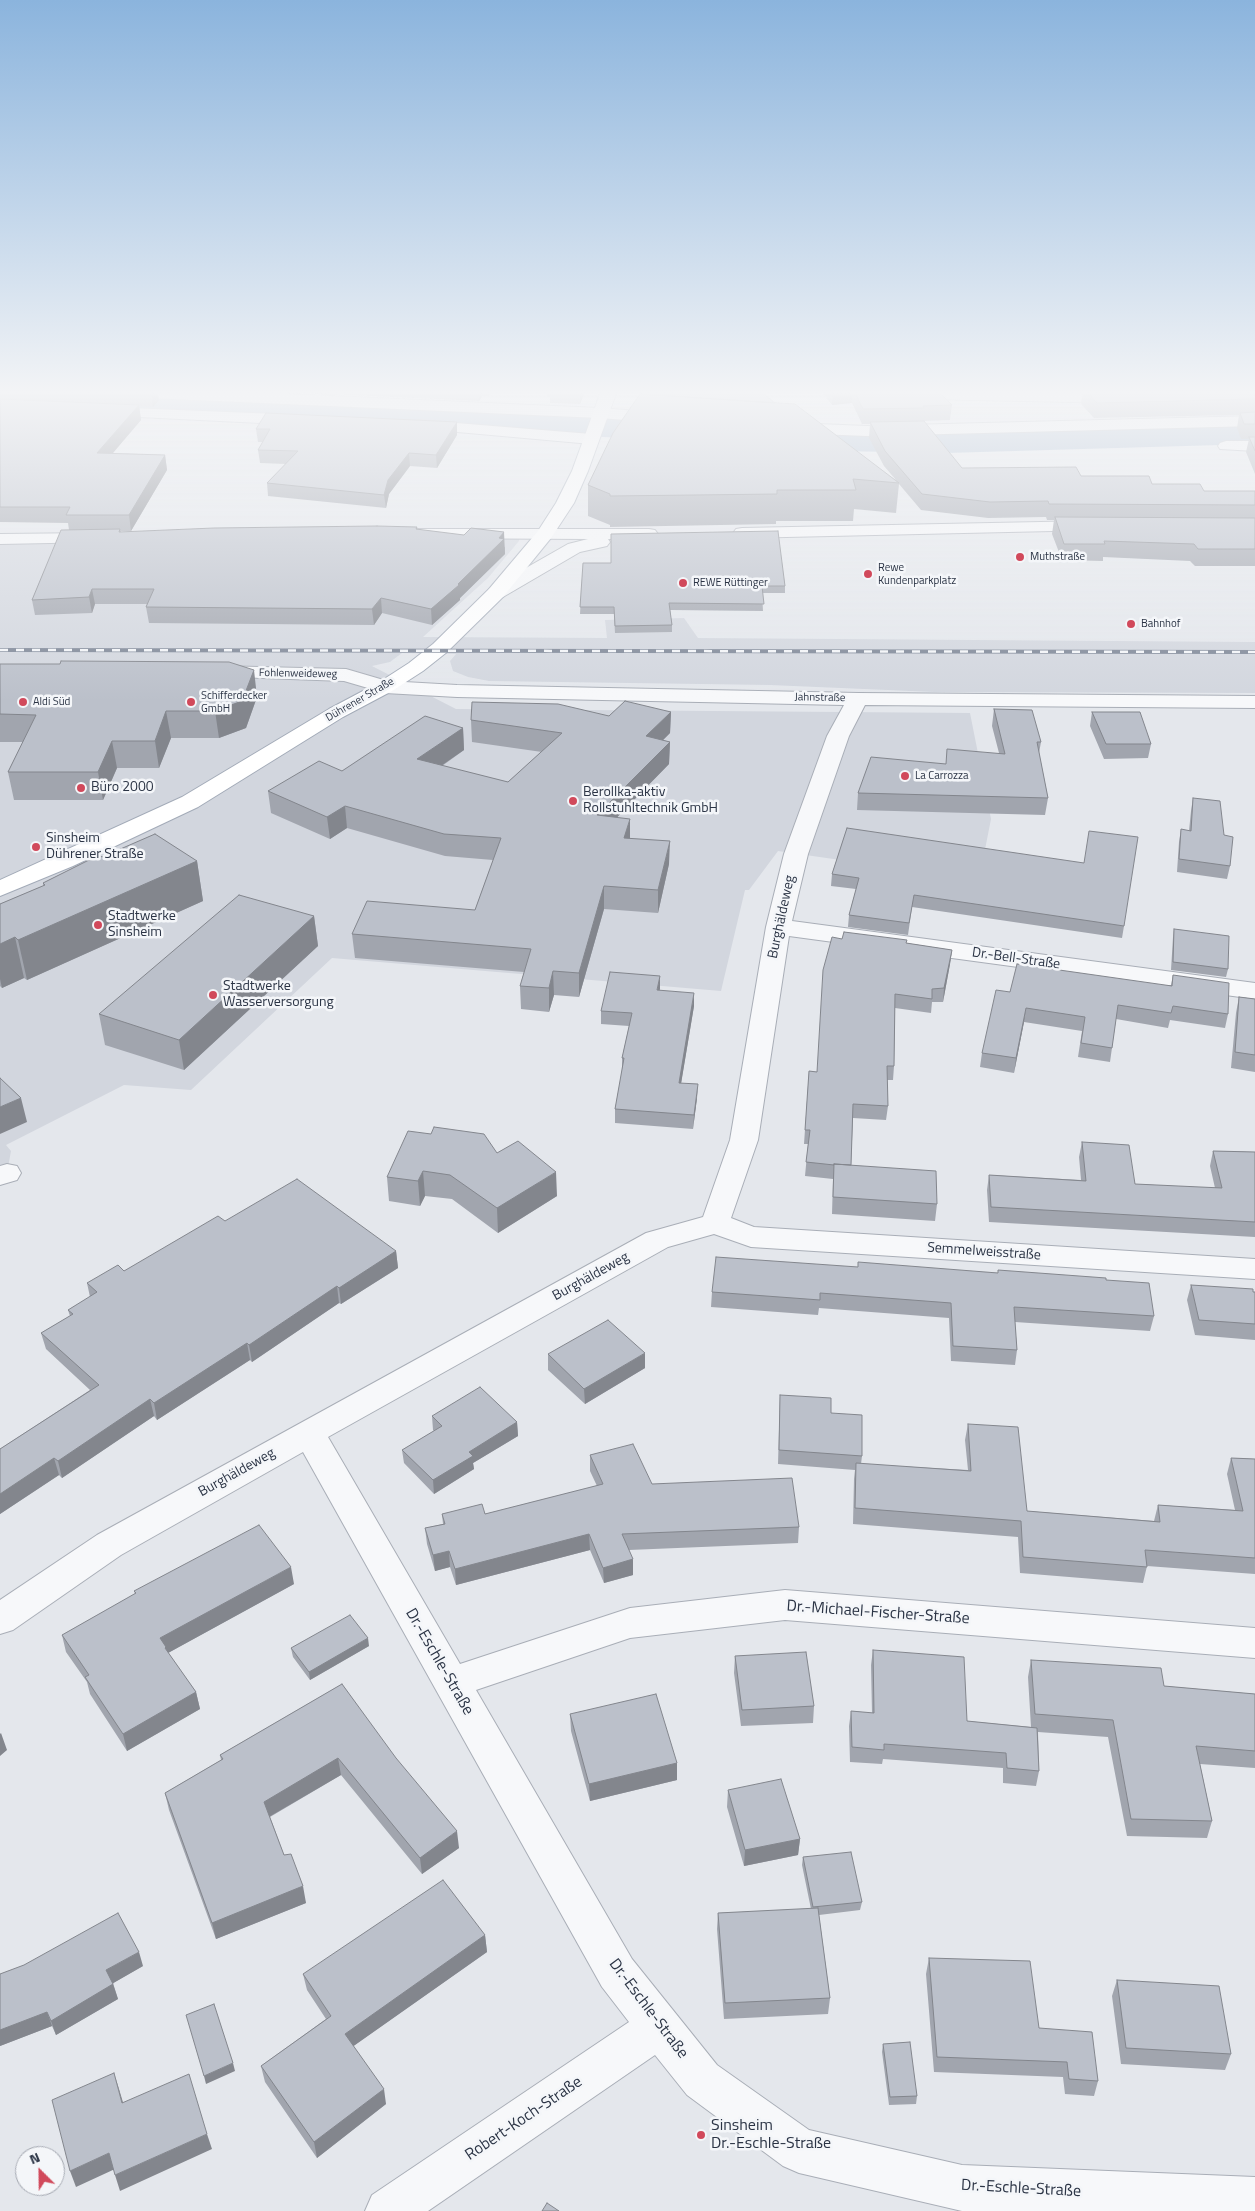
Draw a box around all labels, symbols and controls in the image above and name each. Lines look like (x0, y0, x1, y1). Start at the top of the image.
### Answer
place label: Muthstraße (1030, 550, 1085, 564)
marker: Muthstraße (1014, 551, 1026, 563)
place label: Rewe Kundenparkplatz (878, 561, 956, 587)
marker: Rewe Kundenparkplatz (862, 568, 874, 580)
place label: REWE Rüttinger (693, 576, 768, 590)
marker: REWE Rüttinger (677, 577, 689, 589)
place label: Bahnhof (1141, 617, 1180, 631)
marker: Bahnhof (1125, 618, 1137, 630)
street label: Fohlenweideweg (259, 667, 337, 681)
street label: Dührener Straße (323, 675, 397, 725)
place label: Schifferdecker GmbH (201, 689, 267, 715)
street label: Jahnstraße (795, 691, 845, 705)
place label: Aldi Süd (33, 695, 70, 709)
marker: Aldi Süd (17, 696, 29, 708)
marker: Schifferdecker GmbH (185, 696, 197, 708)
place label: La Carrozza (915, 769, 968, 783)
marker: La Carrozza (899, 770, 911, 782)
place label: Büro 2000 (91, 780, 154, 796)
marker: Büro 2000 (75, 782, 87, 794)
place label: Berollka-aktiv Rollstuhltechnik GmbH (583, 785, 718, 818)
marker: Berollka-aktiv Rollstuhltechnik GmbH (567, 795, 579, 807)
place label: Sinsheim Dührener Straße (46, 831, 144, 864)
marker: Sinsheim Dührener Straße (30, 841, 42, 853)
street label: Burghäldeweg (765, 874, 799, 960)
place label: Stadtwerke Sinsheim (108, 909, 176, 942)
marker: Stadtwerke Sinsheim (92, 919, 104, 931)
street label: Dr.-Bell-Straße (971, 944, 1061, 974)
place label: Stadtwerke Wasserversorgung (223, 979, 334, 1012)
marker: Stadtwerke Wasserversorgung (207, 989, 219, 1001)
street label: Semmelweisstraße (927, 1240, 1041, 1264)
street label: Burghäldeweg (550, 1249, 632, 1305)
street label: Burghäldeweg (196, 1445, 278, 1501)
street label: Dr.-Michael-Fischer-Straße (786, 1597, 970, 1629)
street label: Dr.-Eschle-Straße (401, 1605, 477, 1719)
street label: Dr.-Eschle-Straße (604, 1955, 692, 2063)
street label: Robert-Koch-Straße (462, 2073, 586, 2165)
place label: Sinsheim Dr.-Eschle-Straße (711, 2116, 831, 2154)
marker: Sinsheim Dr.-Eschle-Straße (695, 2129, 707, 2141)
north arrow (15, 2146, 65, 2196)
text: N (26, 2146, 43, 2169)
street label: Dr.-Eschle-Straße (961, 2176, 1081, 2202)

